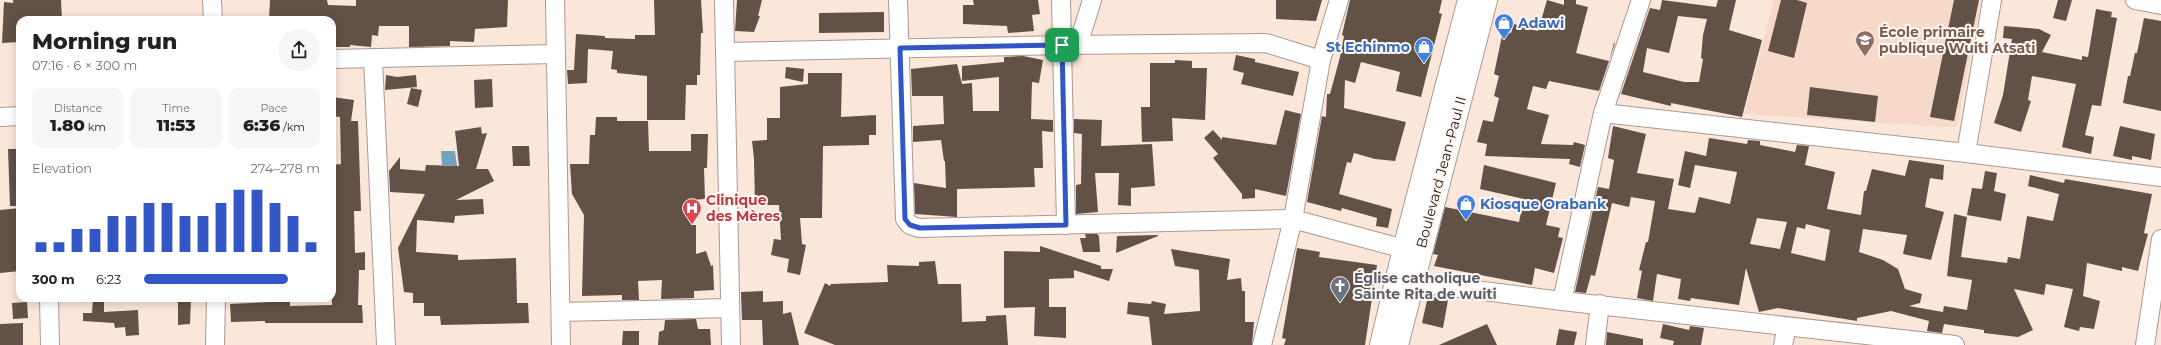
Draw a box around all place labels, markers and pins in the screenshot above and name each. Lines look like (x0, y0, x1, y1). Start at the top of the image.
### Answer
shop icon: Adawi (1493, 12, 1515, 40)
place label: Adawi (1517, 14, 1564, 32)
place label: École primaire publique Wuiti Atsati (1879, 23, 2035, 57)
pin (1045, 28, 1079, 62)
school or university icon: École primaire publique Wuiti Atsati (1854, 29, 1876, 57)
shop icon: St Echinmo (1413, 36, 1435, 64)
place label: St Echinmo (1326, 38, 1410, 56)
place label: Clinique des Mères (706, 191, 781, 225)
shop icon: Kiosque Orabank (1455, 193, 1477, 221)
place label: Kiosque Orabank (1480, 195, 1607, 213)
hospital icon: Clinique des Mères (681, 197, 703, 225)
place label: Église catholique Sainte Rita de wuiti (1354, 269, 1497, 303)
church icon: Église catholique Sainte Rita de wuiti (1329, 275, 1351, 303)

